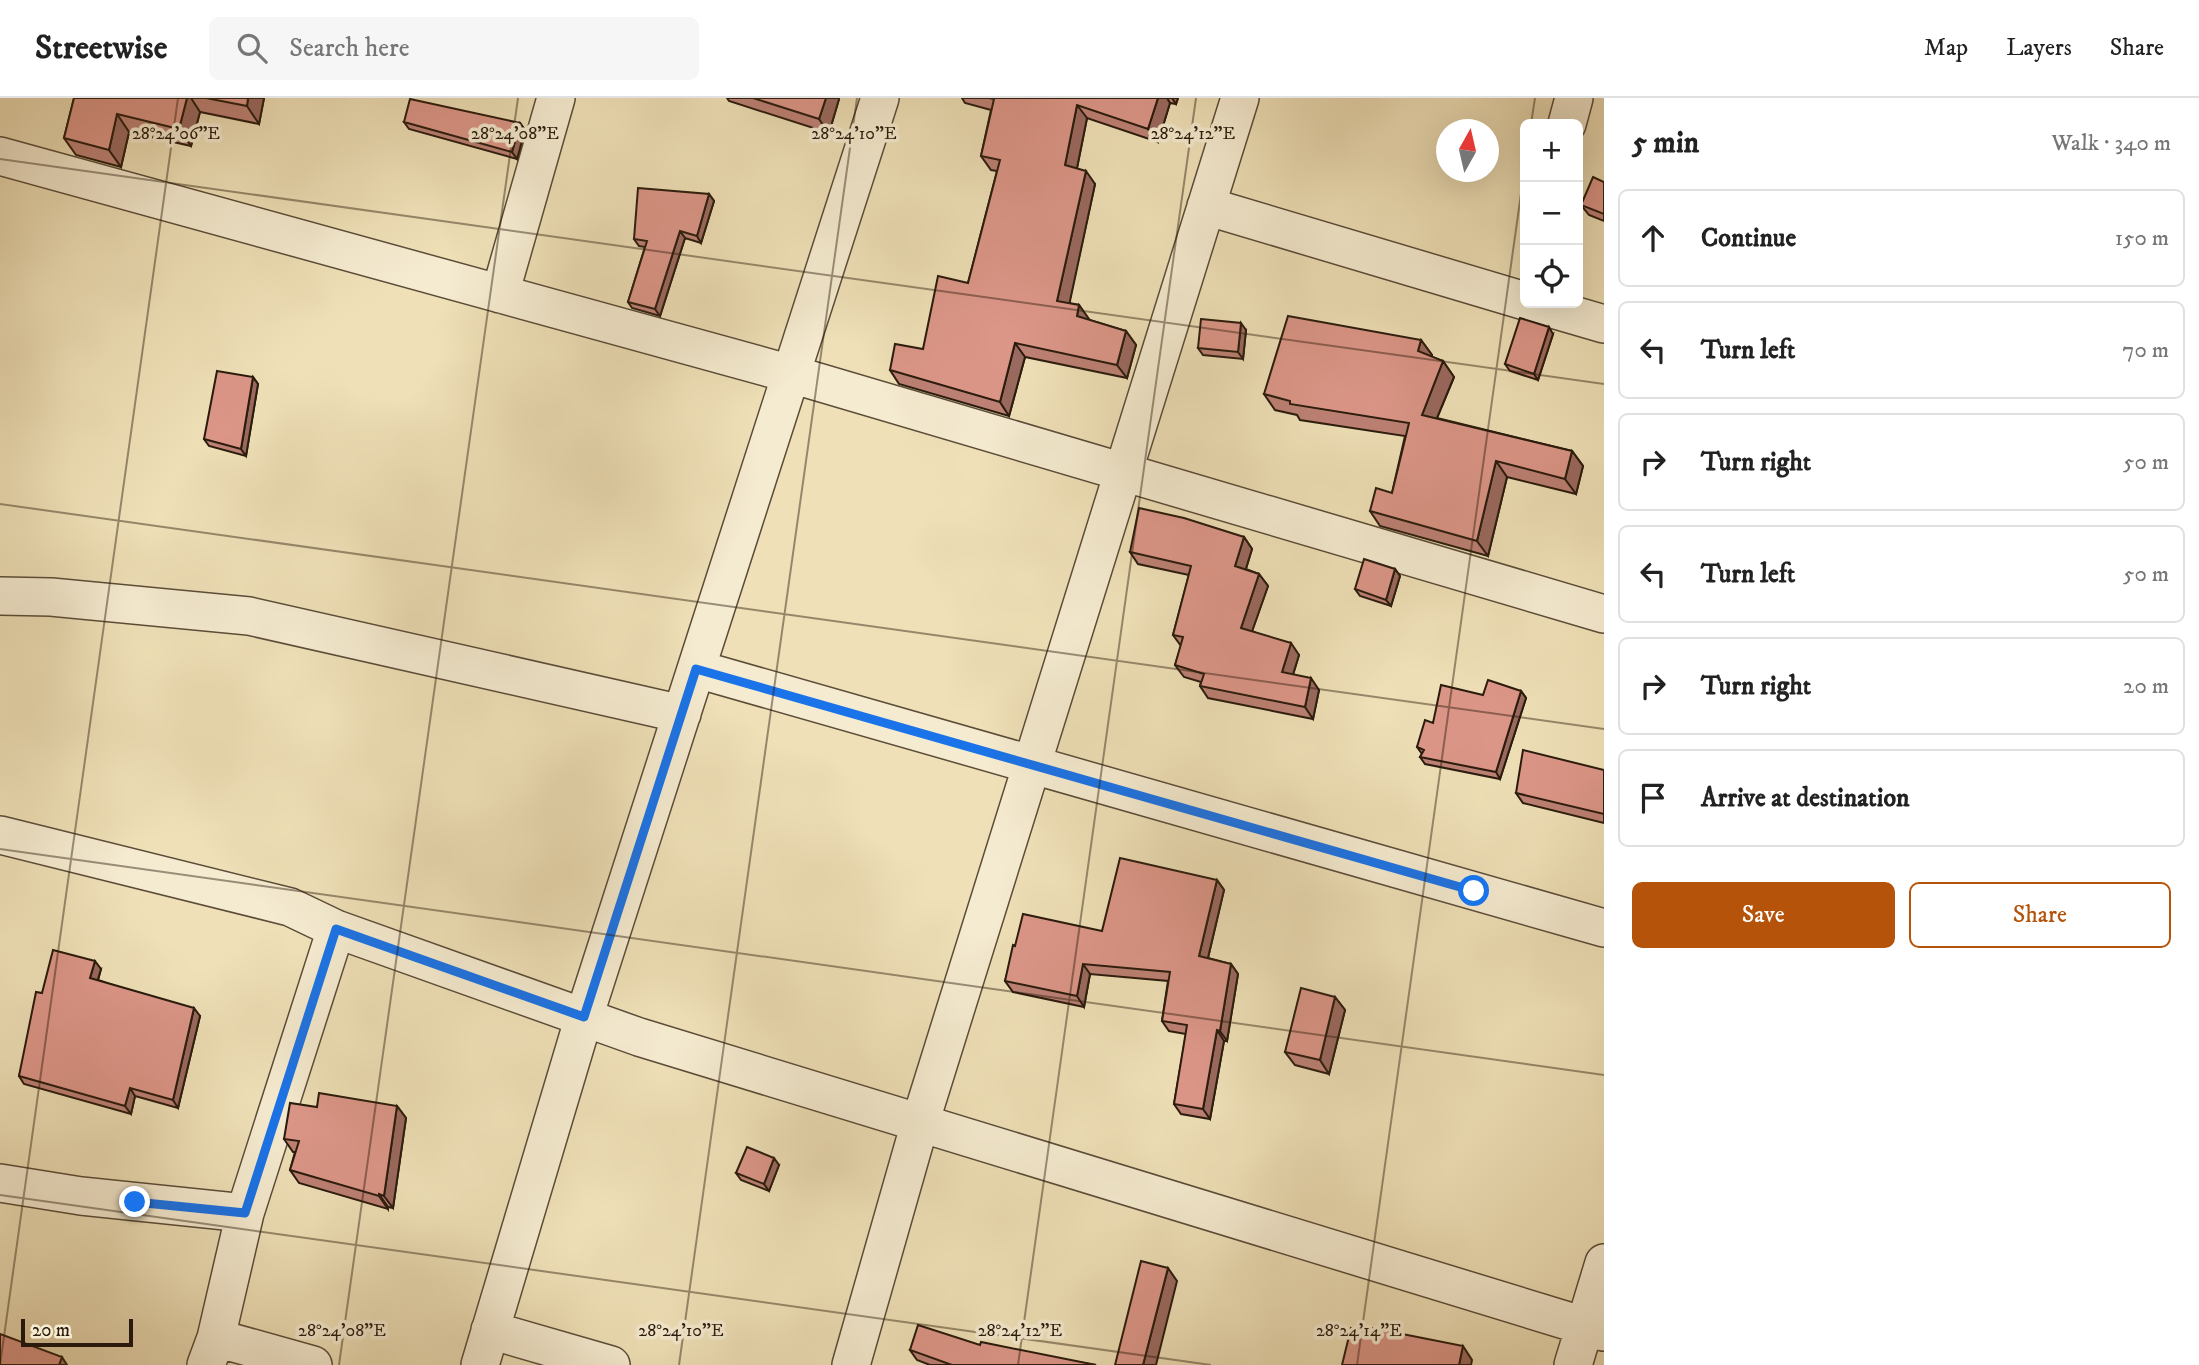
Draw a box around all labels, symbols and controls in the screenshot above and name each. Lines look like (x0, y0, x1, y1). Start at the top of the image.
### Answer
search box (209, 17, 699, 80)
text: Streetwise (35, 28, 167, 69)
icon: search (233, 29, 271, 67)
text: Search here (289, 32, 409, 65)
text: Map (1924, 33, 1968, 63)
text: Layers (2006, 33, 2072, 63)
text: Share (2110, 33, 2164, 63)
north arrow (1436, 119, 1499, 182)
map controls (1520, 119, 1583, 308)
button: + (1520, 119, 1583, 182)
text: 28°24'06"E (132, 123, 220, 145)
text: 28°24'08"E (471, 123, 559, 145)
text: 28°24'10"E (811, 123, 897, 145)
text: 28°24'12"E (1151, 123, 1236, 145)
text: 5 min (1632, 125, 1699, 162)
text: Walk · 340 m (2051, 129, 2171, 158)
button: − (1520, 182, 1583, 245)
icon: ahead (1634, 219, 1672, 257)
text: Continue (1701, 222, 1796, 255)
text: 150 m (2115, 224, 2169, 253)
button: locate (1520, 245, 1583, 308)
icon: left (1634, 331, 1672, 369)
text: Turn left (1701, 334, 1795, 367)
text: 70 m (2122, 336, 2169, 365)
icon: right (1634, 443, 1672, 481)
text: Turn right (1701, 446, 1811, 479)
text: 50 m (2123, 448, 2169, 477)
icon: left (1634, 555, 1672, 593)
text: Turn left (1701, 558, 1795, 591)
text: 50 m (2123, 560, 2169, 589)
icon: right (1634, 667, 1672, 705)
text: Turn right (1701, 670, 1811, 703)
text: 20 m (2123, 672, 2169, 701)
icon: arrive (1634, 779, 1672, 817)
text: Arrive at destination (1701, 782, 1910, 815)
route start (1458, 875, 1489, 906)
button: Save (1632, 882, 1895, 948)
button: Share (1909, 882, 2171, 948)
route end (119, 1186, 150, 1217)
scale bar (21, 1316, 133, 1348)
text: 20 m (32, 1319, 70, 1342)
text: 28°24'08"E (298, 1320, 386, 1342)
text: 28°24'10"E (638, 1320, 724, 1342)
text: 28°24'12"E (978, 1320, 1063, 1342)
text: 28°24'14"E (1316, 1320, 1402, 1342)

